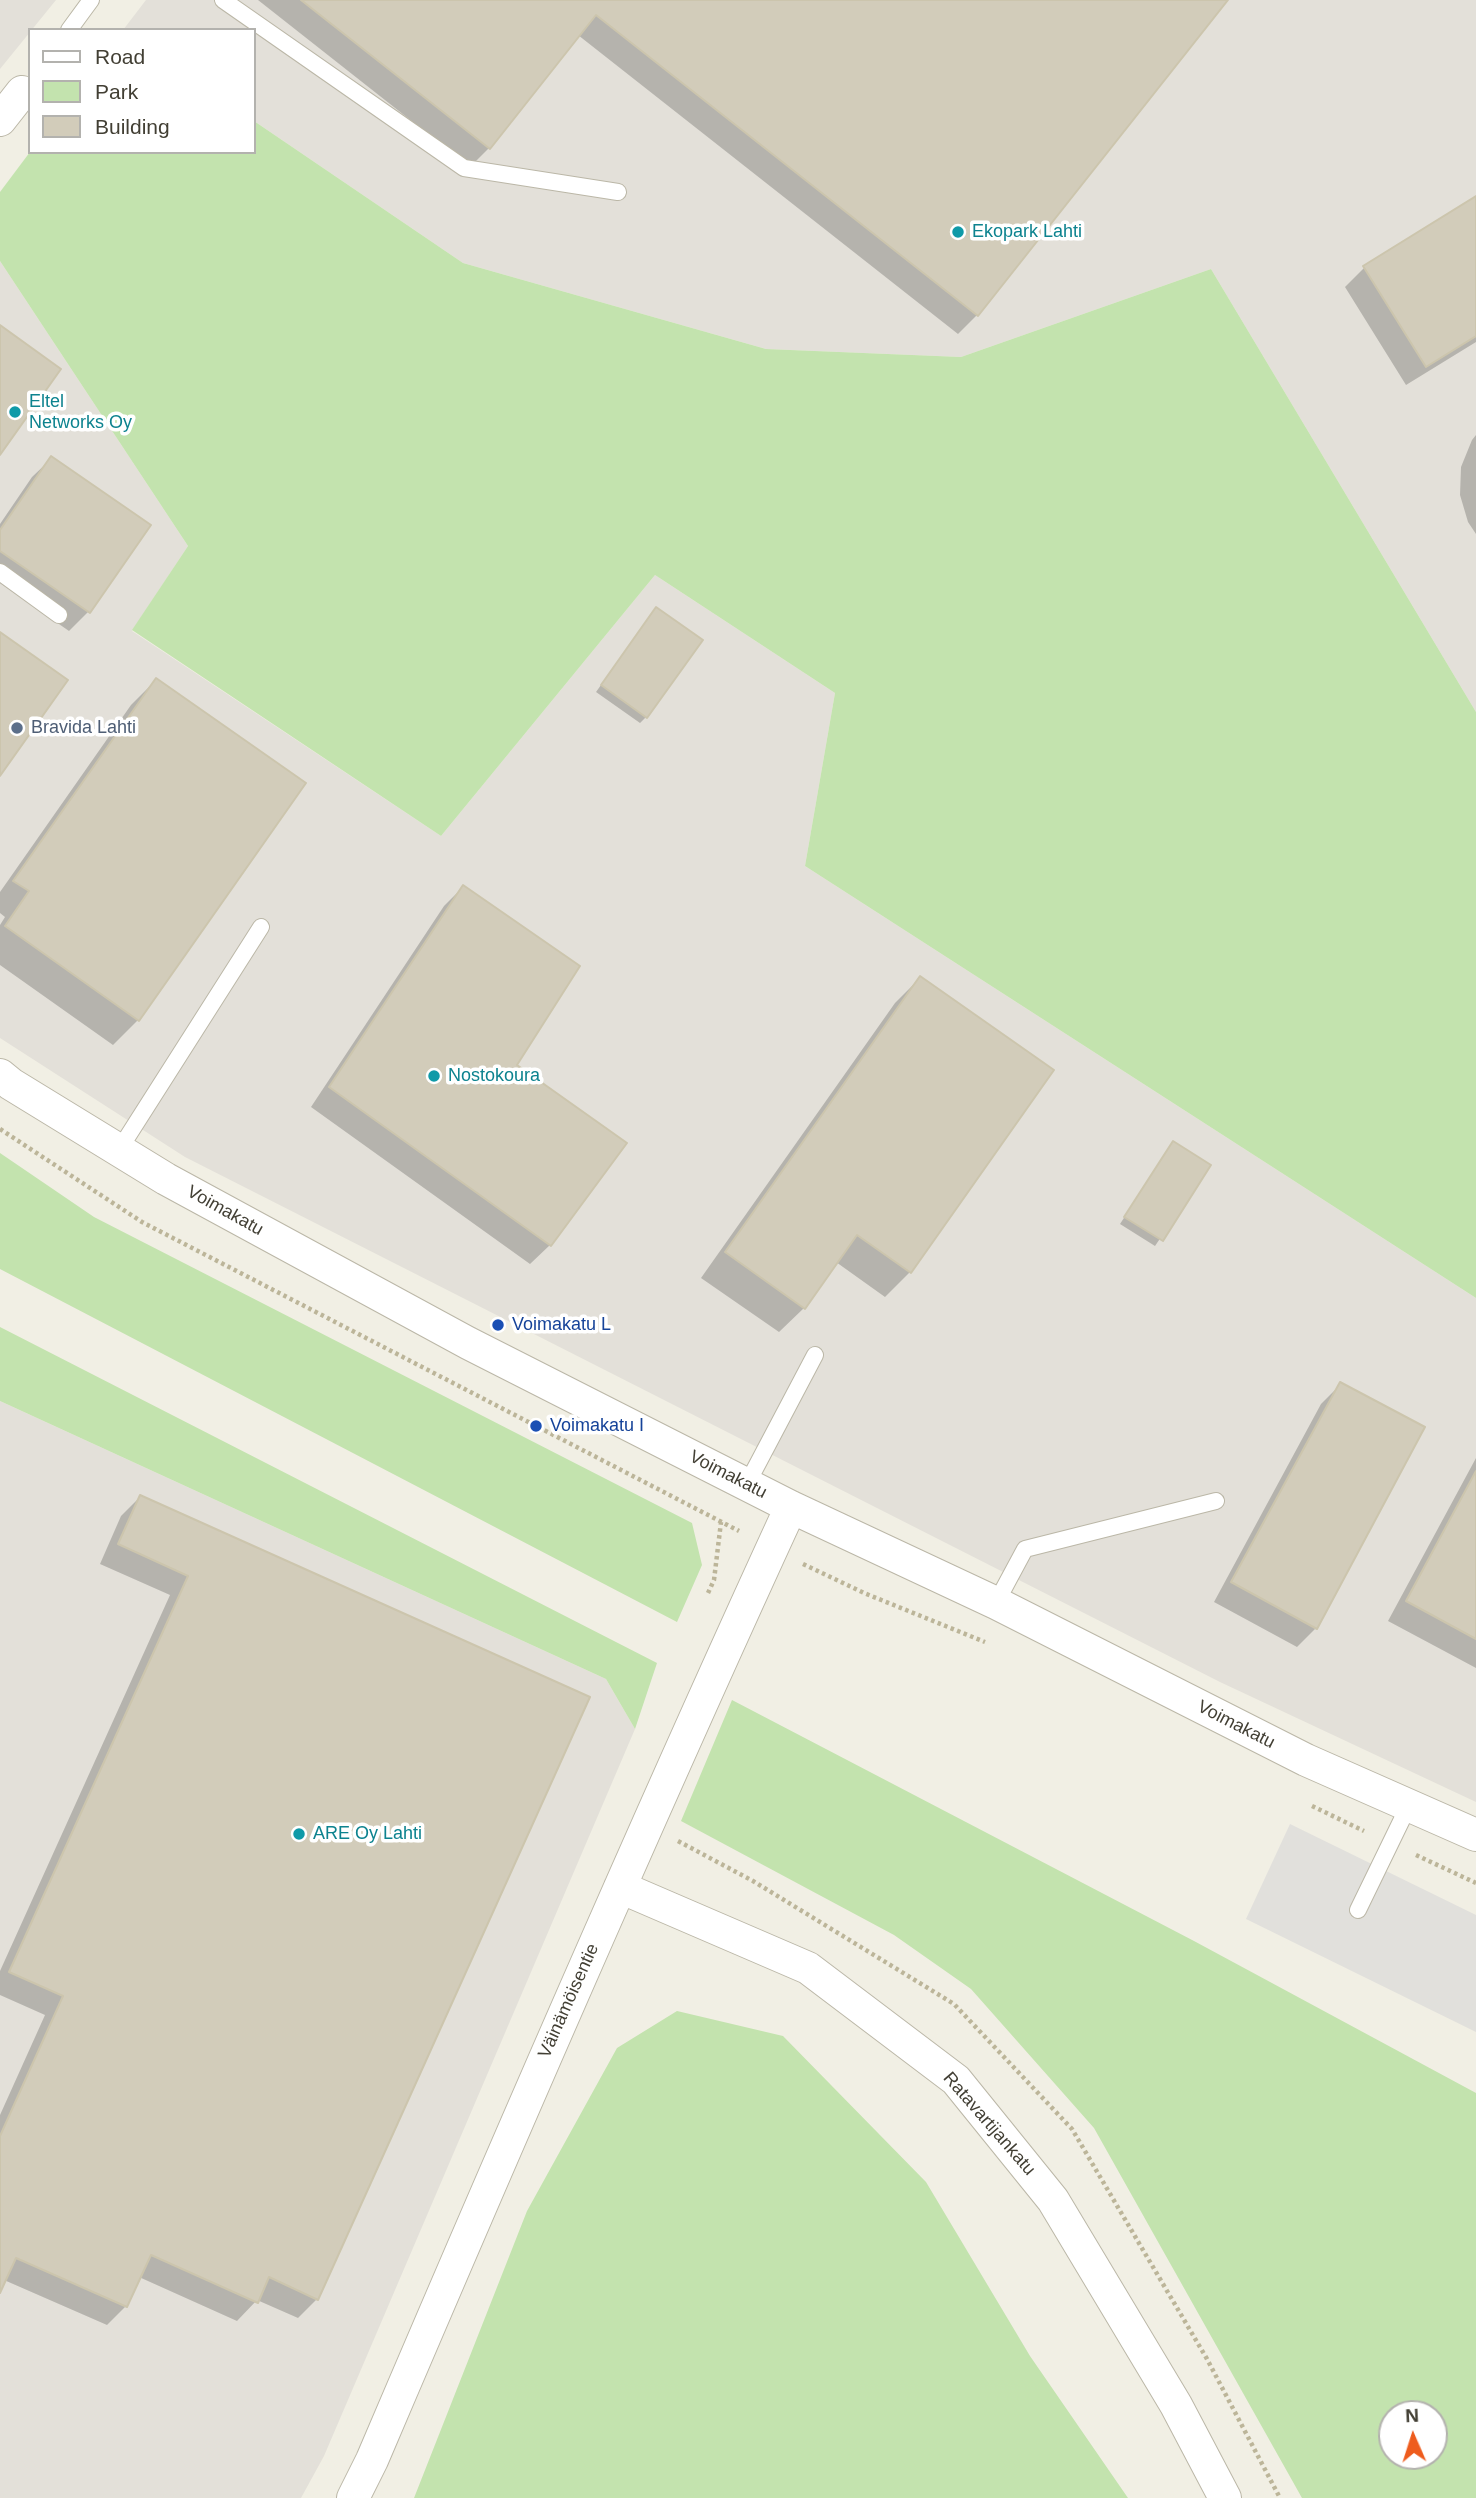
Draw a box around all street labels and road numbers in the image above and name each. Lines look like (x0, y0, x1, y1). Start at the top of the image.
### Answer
street label: Voimakatu (183, 1181, 267, 1241)
street label: Voimakatu (686, 1446, 770, 1504)
street label: Voimakatu (1194, 1696, 1278, 1754)
street label: Väinämöisentie (534, 1940, 604, 2062)
street label: Ratavartijankatu (938, 2068, 1040, 2180)

